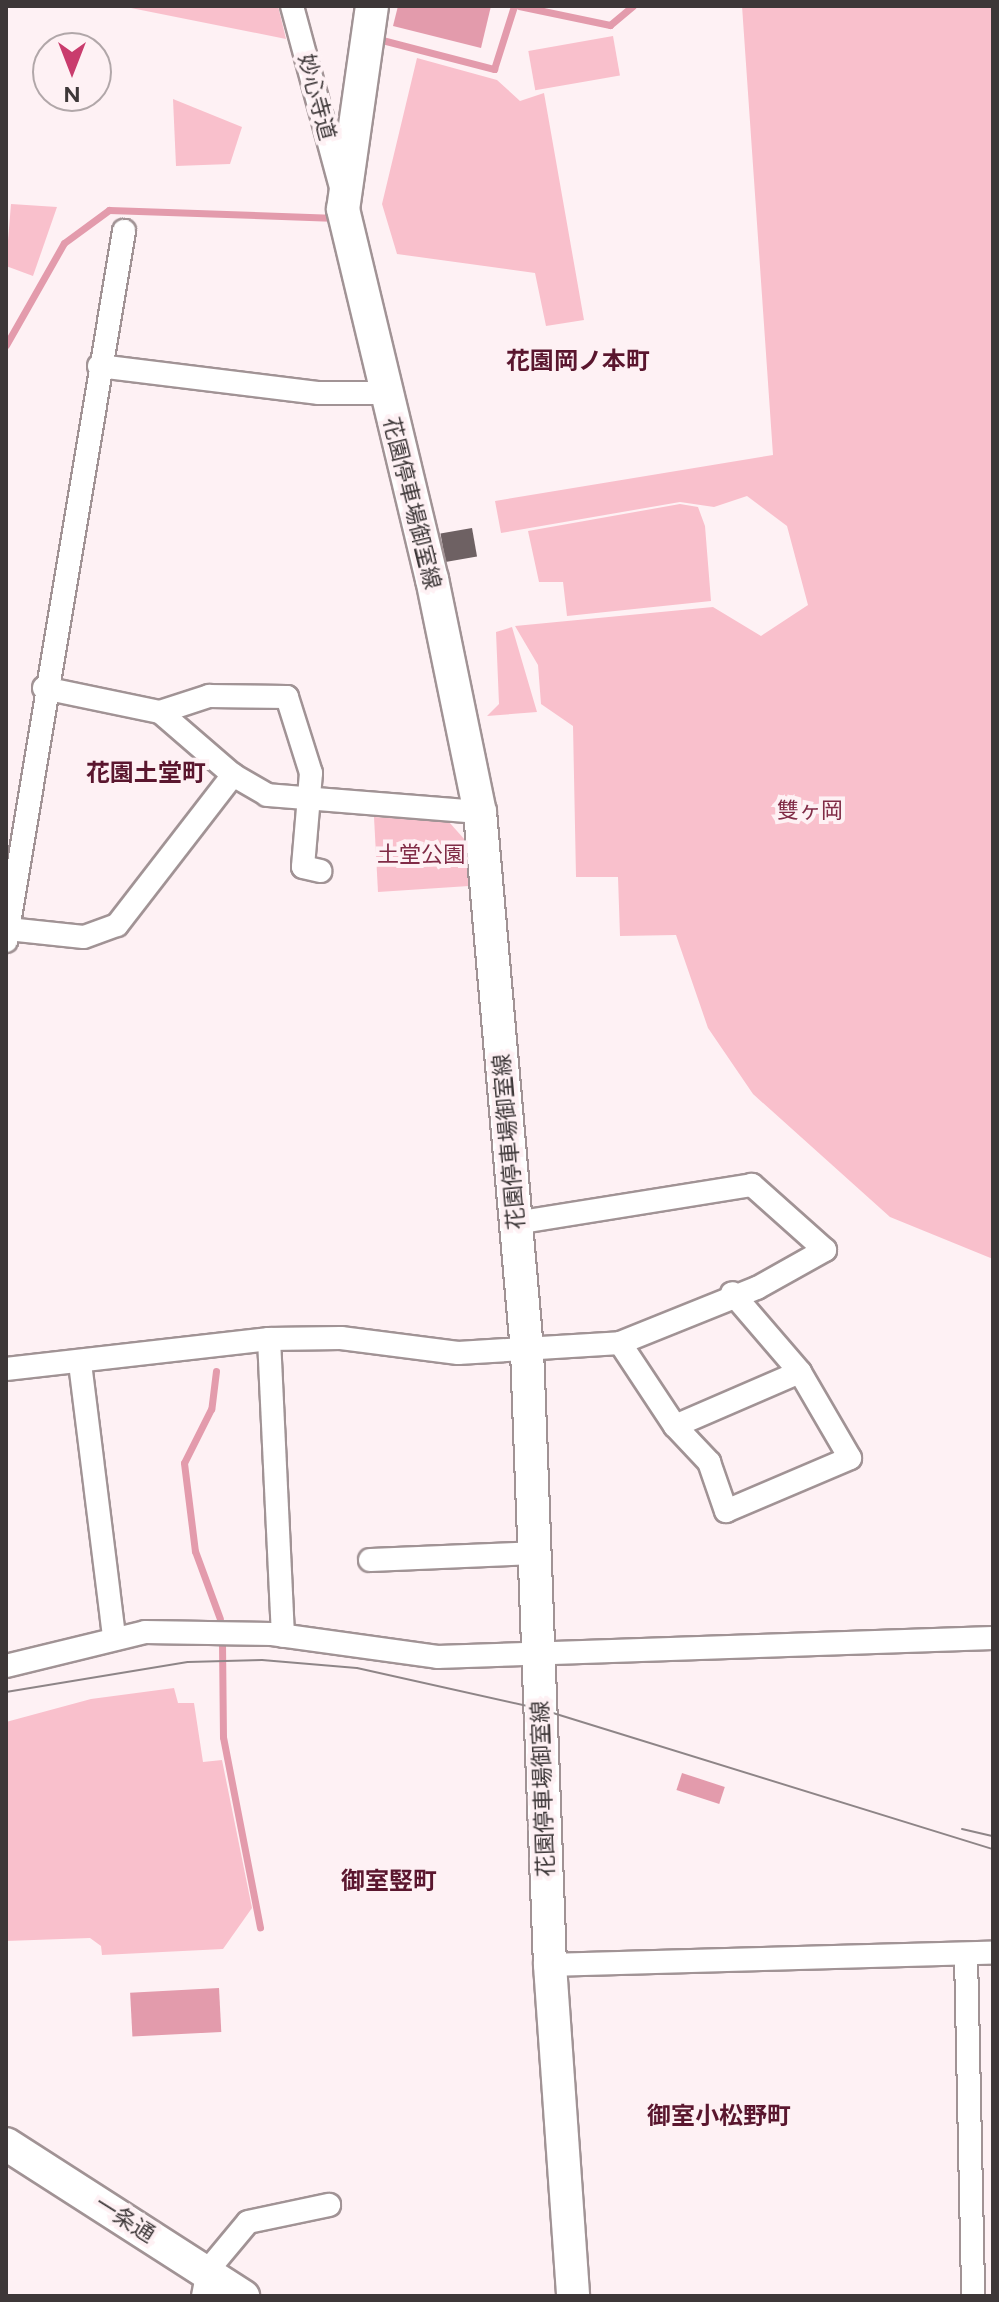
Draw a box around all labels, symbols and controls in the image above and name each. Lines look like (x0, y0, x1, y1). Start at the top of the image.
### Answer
north arrow (32, 32, 112, 112)
street label: 妙心寺道 (293, 51, 341, 143)
text: N (64, 81, 81, 108)
district label: 花園岡ノ本町 (506, 347, 650, 375)
street label: 花園停車場御室線 (378, 414, 446, 592)
district label: 花園土堂町 (86, 759, 206, 787)
park label: 雙ヶ岡 (777, 798, 843, 824)
park label: 土堂公園 (377, 842, 465, 868)
street label: 花園停車場御室線 (488, 1053, 530, 1231)
street label: 花園停車場御室線 (527, 1701, 559, 1877)
district label: 御室竪町 (341, 1867, 437, 1895)
district label: 御室小松野町 (647, 2102, 791, 2130)
street label: 一条通 (90, 2190, 160, 2248)

